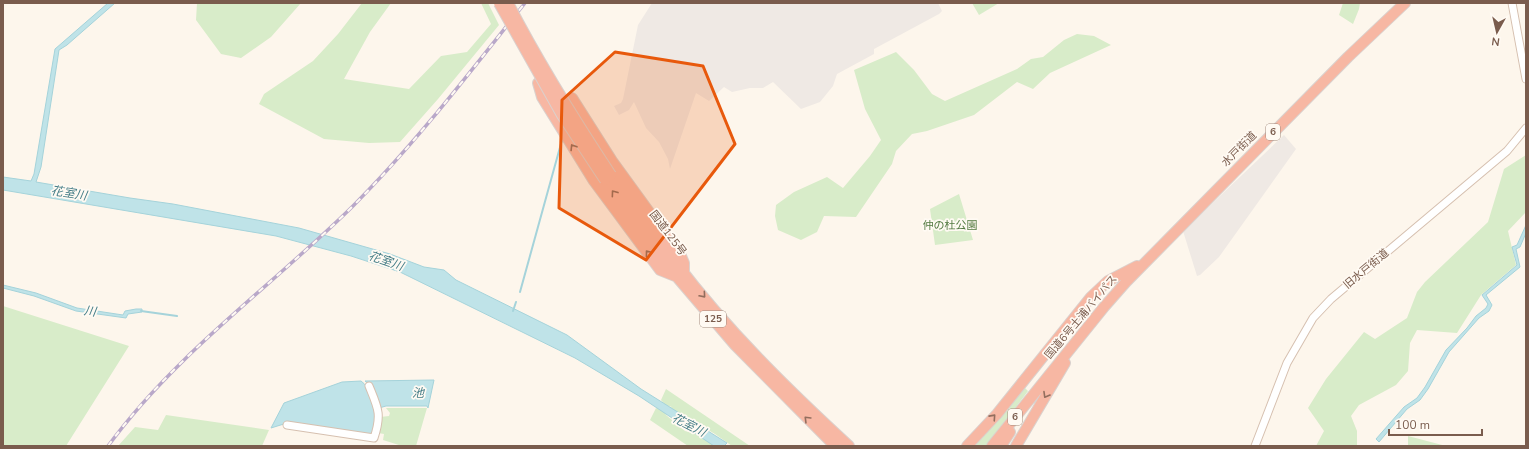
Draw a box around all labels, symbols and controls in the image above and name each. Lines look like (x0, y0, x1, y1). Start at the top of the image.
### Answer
north arrow (1477, 12, 1517, 52)
text: N (1491, 33, 1501, 49)
road number: 6 (1266, 124, 1280, 140)
street label: 水戸街道 (1218, 128, 1260, 170)
one-way arrow (570, 144, 578, 151)
water label: 花室川 (50, 182, 90, 204)
one-way arrow (612, 190, 619, 197)
street label: 国道125号 (646, 207, 690, 259)
park label: 仲の杜公園 (923, 218, 978, 233)
street label: 旧水戸街道 (1340, 246, 1392, 292)
water label: 花室川 (366, 248, 408, 275)
one-way arrow (646, 251, 653, 258)
street label: 国道6号土浦バイパス (1041, 272, 1121, 362)
one-way arrow (698, 291, 705, 298)
water label: 川 (83, 302, 99, 320)
road number: 125 (700, 311, 726, 327)
water label: 池 (412, 385, 425, 401)
one-way arrow (1043, 391, 1050, 398)
road number: 6 (1008, 409, 1022, 425)
water label: 花室川 (669, 410, 710, 441)
scale bar (1389, 411, 1482, 437)
one-way arrow (989, 415, 996, 422)
one-way arrow (804, 416, 812, 424)
text: 100 m (1395, 417, 1430, 433)

